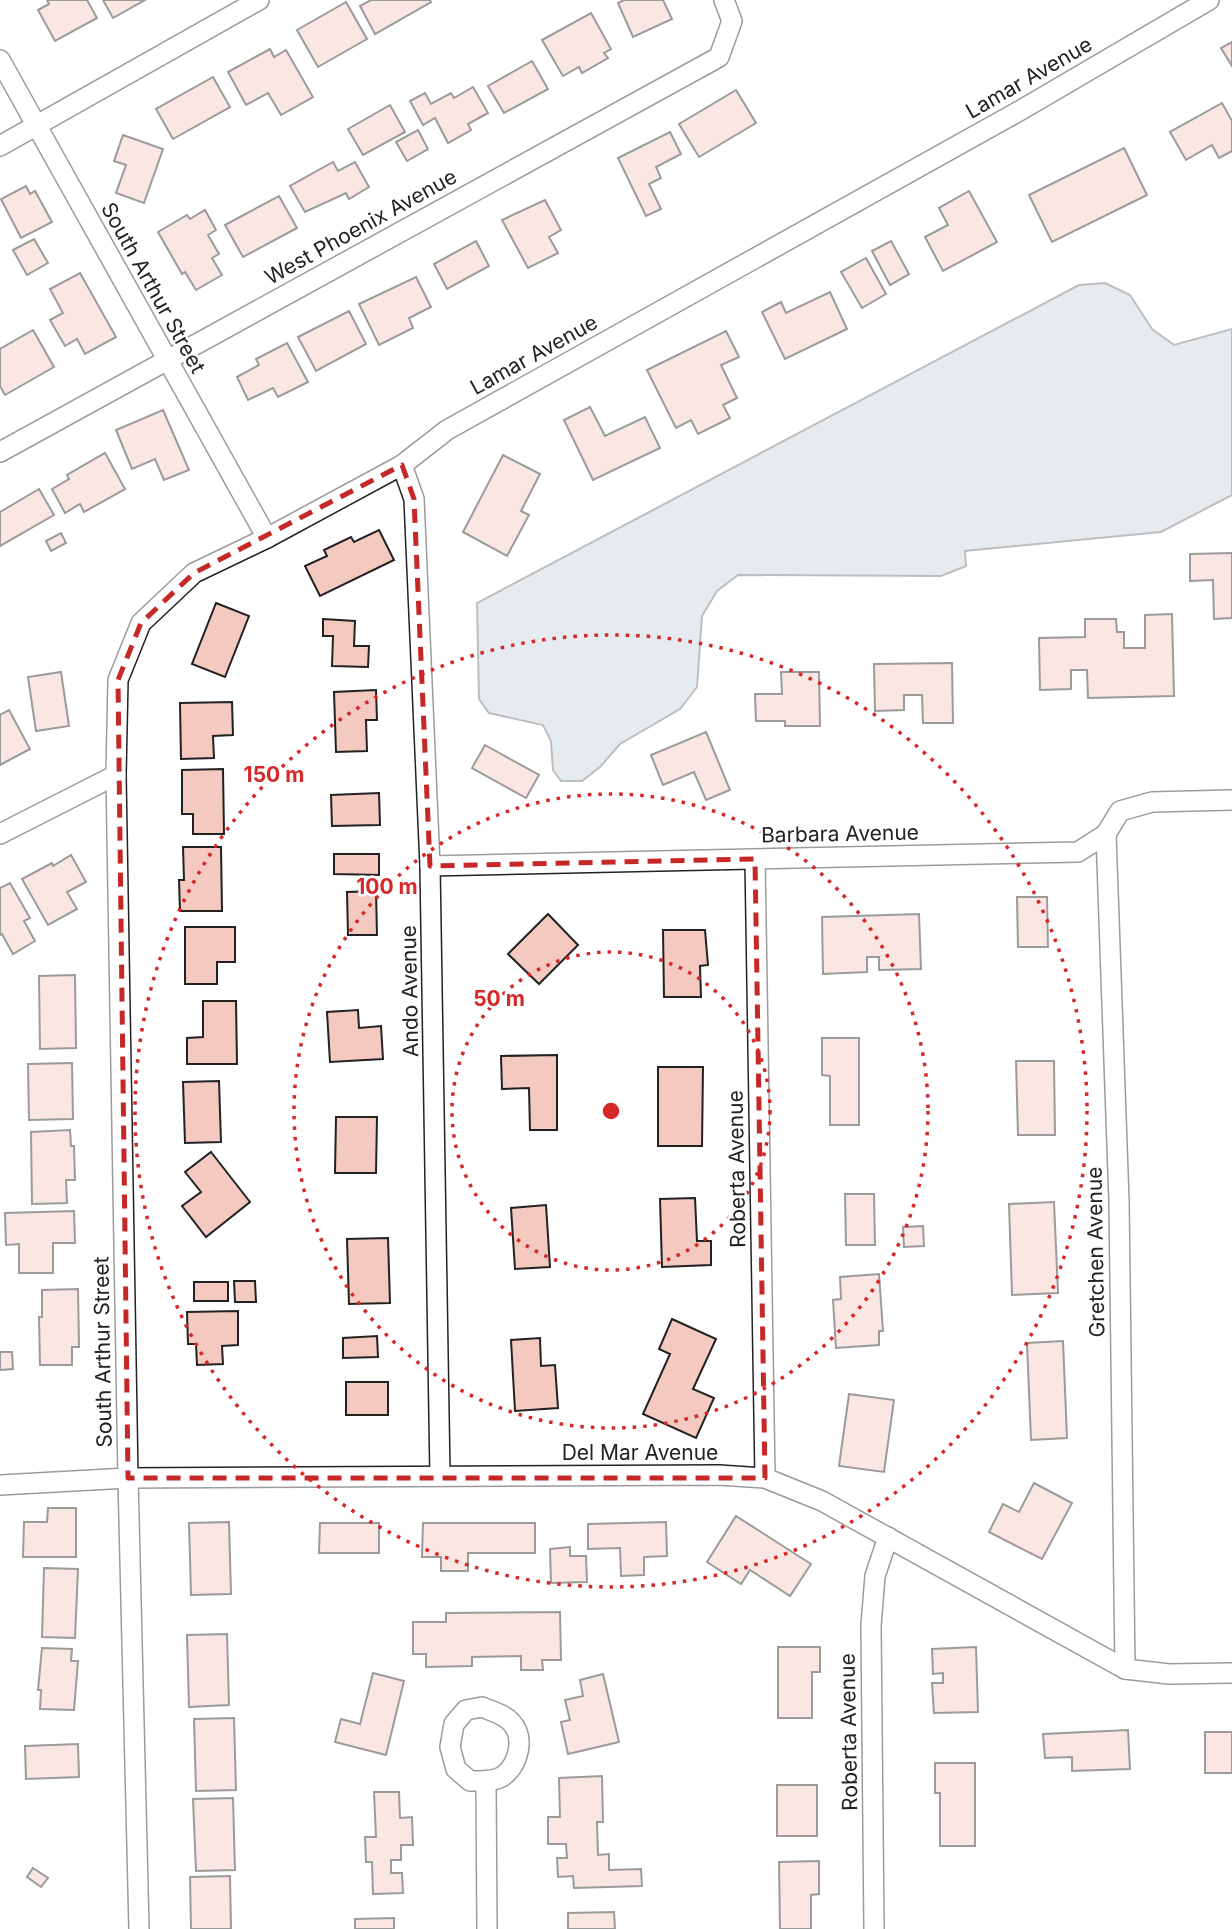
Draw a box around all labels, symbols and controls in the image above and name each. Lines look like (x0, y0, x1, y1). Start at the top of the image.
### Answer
street label: Lamar Avenue (961, 31, 1096, 124)
street label: West Phoenix Avenue (261, 164, 461, 290)
street label: South Arthur Street (96, 198, 211, 378)
street label: Lamar Avenue (466, 309, 602, 400)
text: 150 m (244, 762, 304, 787)
street label: Barbara Avenue (761, 820, 919, 847)
text: 100 m (356, 874, 418, 899)
street label: Ando Avenue (396, 925, 423, 1057)
text: 50 m (473, 986, 525, 1011)
street label: Roberta Avenue (723, 1090, 750, 1248)
centre of rings (599, 1099, 623, 1123)
street label: Gretchen Avenue (1082, 1166, 1109, 1338)
street label: South Arthur Street (88, 1256, 117, 1448)
street label: Del Mar Avenue (562, 1440, 718, 1465)
street label: Roberta Avenue (835, 1653, 862, 1811)

